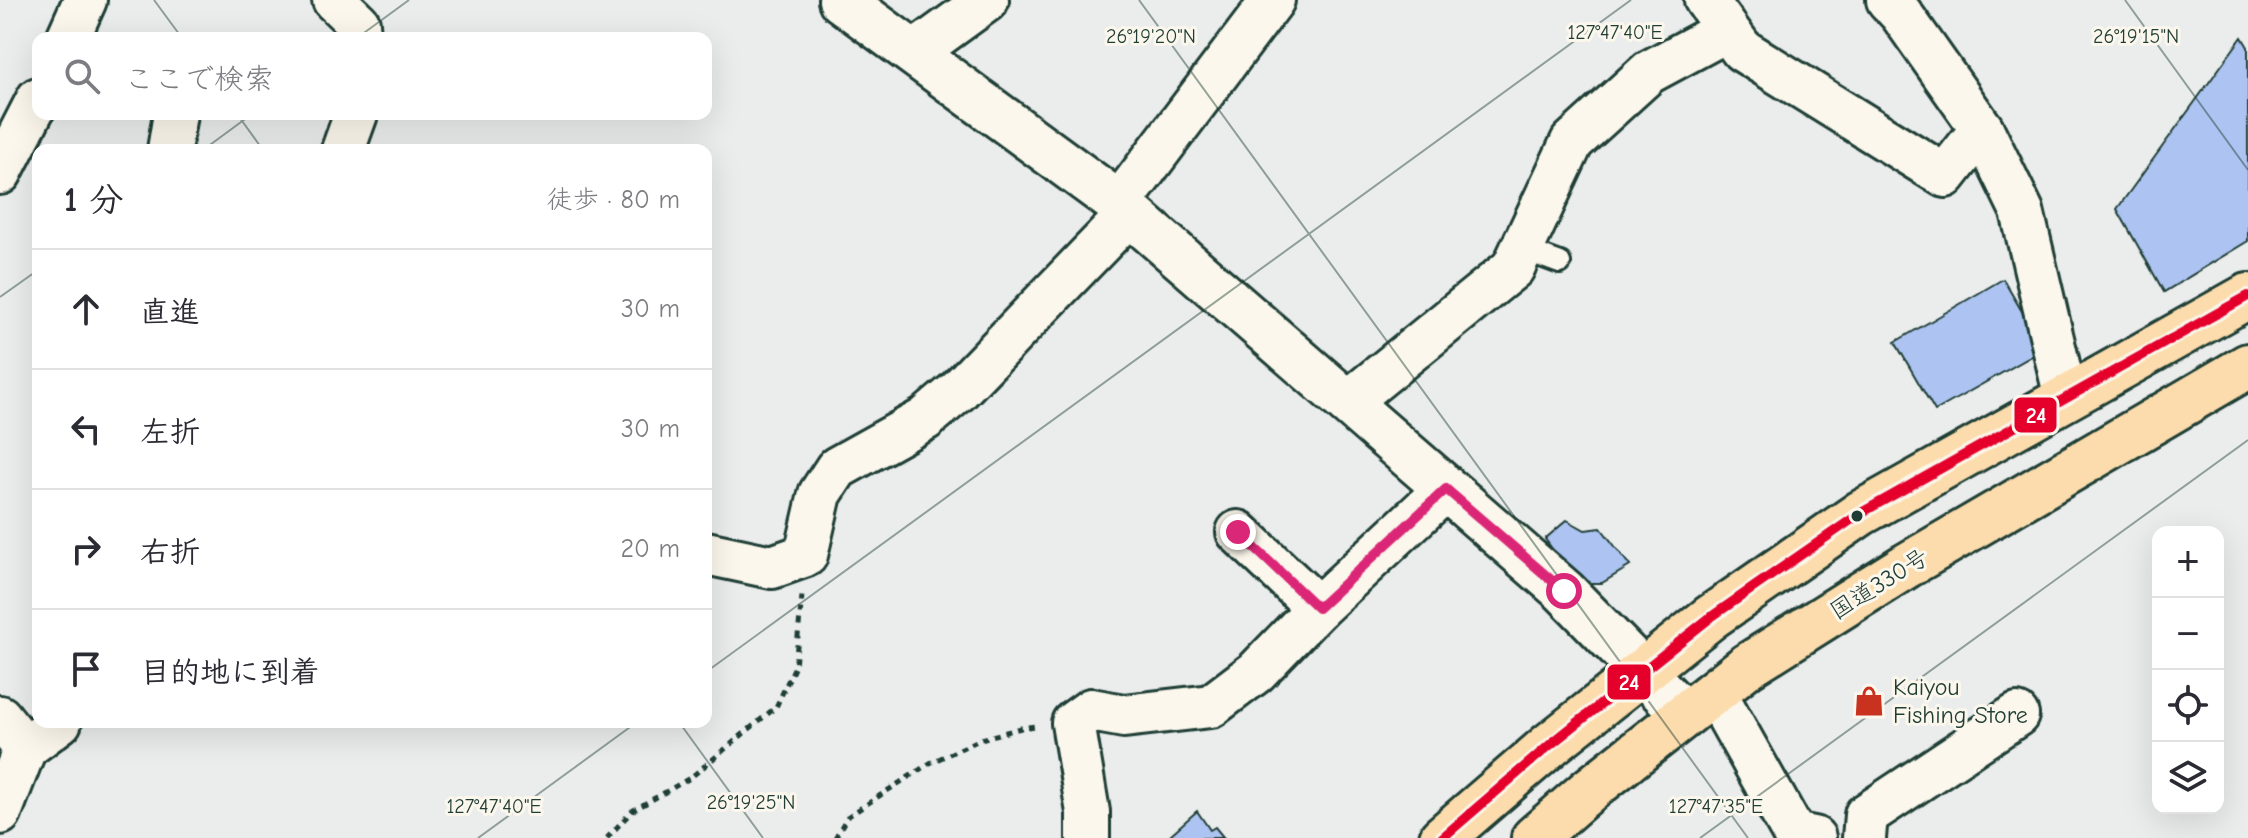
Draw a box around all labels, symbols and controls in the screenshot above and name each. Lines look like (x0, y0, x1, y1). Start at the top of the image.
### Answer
text: 127°47'40"E (1567, 21, 1663, 44)
text: 26°19'20"N (1106, 25, 1196, 48)
text: 26°19'15"N (2093, 25, 2179, 48)
search box (32, 32, 712, 120)
icon: search (60, 54, 104, 98)
text: ここで検索 (124, 62, 274, 97)
text: 1 分 (64, 180, 123, 220)
text: 徒歩 · 80 m (547, 185, 680, 215)
icon: ahead (64, 287, 108, 331)
text: 30 m (621, 294, 680, 324)
text: 直進 (140, 295, 200, 330)
line badge: 24 (2013, 396, 2058, 434)
text: 24 (2026, 403, 2046, 429)
icon: left (64, 407, 108, 451)
text: 30 m (621, 414, 680, 444)
text: 左折 (140, 415, 200, 450)
unlabelled marker (1849, 508, 1865, 524)
route end (1220, 514, 1256, 550)
map controls (2152, 526, 2224, 814)
button: + (2152, 526, 2224, 598)
icon: right (64, 527, 108, 571)
text: 20 m (620, 534, 680, 564)
text: 右折 (140, 535, 200, 570)
street label: 国道330号 (1825, 543, 1933, 625)
route start (1546, 573, 1582, 609)
button: − (2152, 598, 2224, 670)
icon: arrive (64, 647, 108, 691)
text: 目的地に到着 (140, 655, 320, 690)
line badge: 24 (1606, 663, 1652, 701)
text: 24 (1619, 670, 1639, 696)
button: locate (2152, 670, 2224, 742)
place label: Kaiyou Fishing Store (1893, 673, 2028, 729)
shop icon: Kaiyou Fishing Store (1852, 684, 1886, 718)
button: layers (2152, 742, 2224, 814)
text: 26°19'25"N (707, 791, 795, 814)
text: 127°47'40"E (446, 795, 542, 818)
text: 127°47'35"E (1669, 795, 1763, 818)

